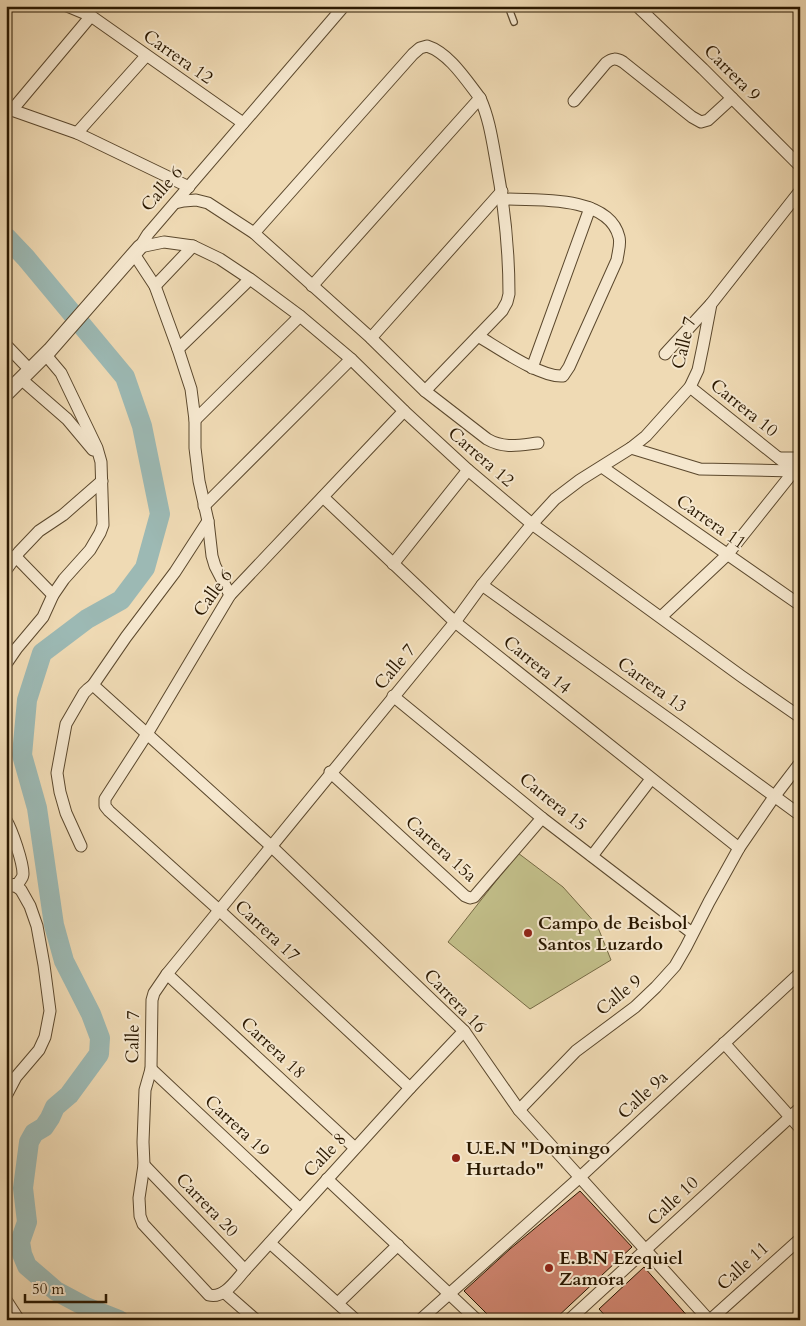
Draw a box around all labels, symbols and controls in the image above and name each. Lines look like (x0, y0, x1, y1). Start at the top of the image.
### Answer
street label: Carrera 12 (138, 24, 218, 90)
street label: Carrera 9 (698, 39, 766, 107)
street label: Calle 6 (135, 161, 189, 217)
street label: Calle 7 (665, 314, 703, 372)
street label: Carrera 10 (705, 373, 783, 443)
street label: Carrera 12 (442, 421, 520, 493)
street label: Carrera 11 (671, 489, 751, 555)
street label: Calle 6 (187, 564, 239, 622)
street label: Carrera 14 (498, 630, 576, 700)
street label: Calle 7 (368, 639, 422, 695)
street label: Carrera 13 (612, 651, 692, 719)
street label: Carrera 15 (514, 767, 592, 837)
street label: Carrera 15a (400, 810, 482, 888)
street label: Carrera 17 (229, 894, 305, 968)
place label: Campo de Beisbol Santos Luzardo (538, 911, 687, 957)
marker: Campo de Beisbol Santos Luzardo (522, 927, 534, 939)
street label: Carrera 16 (418, 963, 492, 1039)
street label: Calle 9 (591, 969, 647, 1021)
street label: Calle 7 (120, 1010, 146, 1064)
street label: Carrera 18 (235, 1011, 311, 1085)
street label: Calle 9a (612, 1065, 674, 1125)
street label: Carrera 19 (199, 1089, 275, 1163)
street label: Calle 8 (298, 1127, 352, 1183)
place label: U.E.N "Domingo Hurtado" (466, 1136, 610, 1182)
marker: U.E.N "Domingo Hurtado" (450, 1152, 462, 1164)
street label: Carrera 20 (170, 1167, 244, 1243)
street label: Calle 10 (642, 1171, 704, 1231)
street label: Calle 11 (712, 1236, 774, 1296)
place label: E.B.N Ezequiel Zamora (559, 1246, 683, 1292)
marker: E.B.N Ezequiel Zamora (543, 1262, 555, 1274)
scale bar (25, 1271, 106, 1303)
text: 50 m (32, 1279, 64, 1299)

